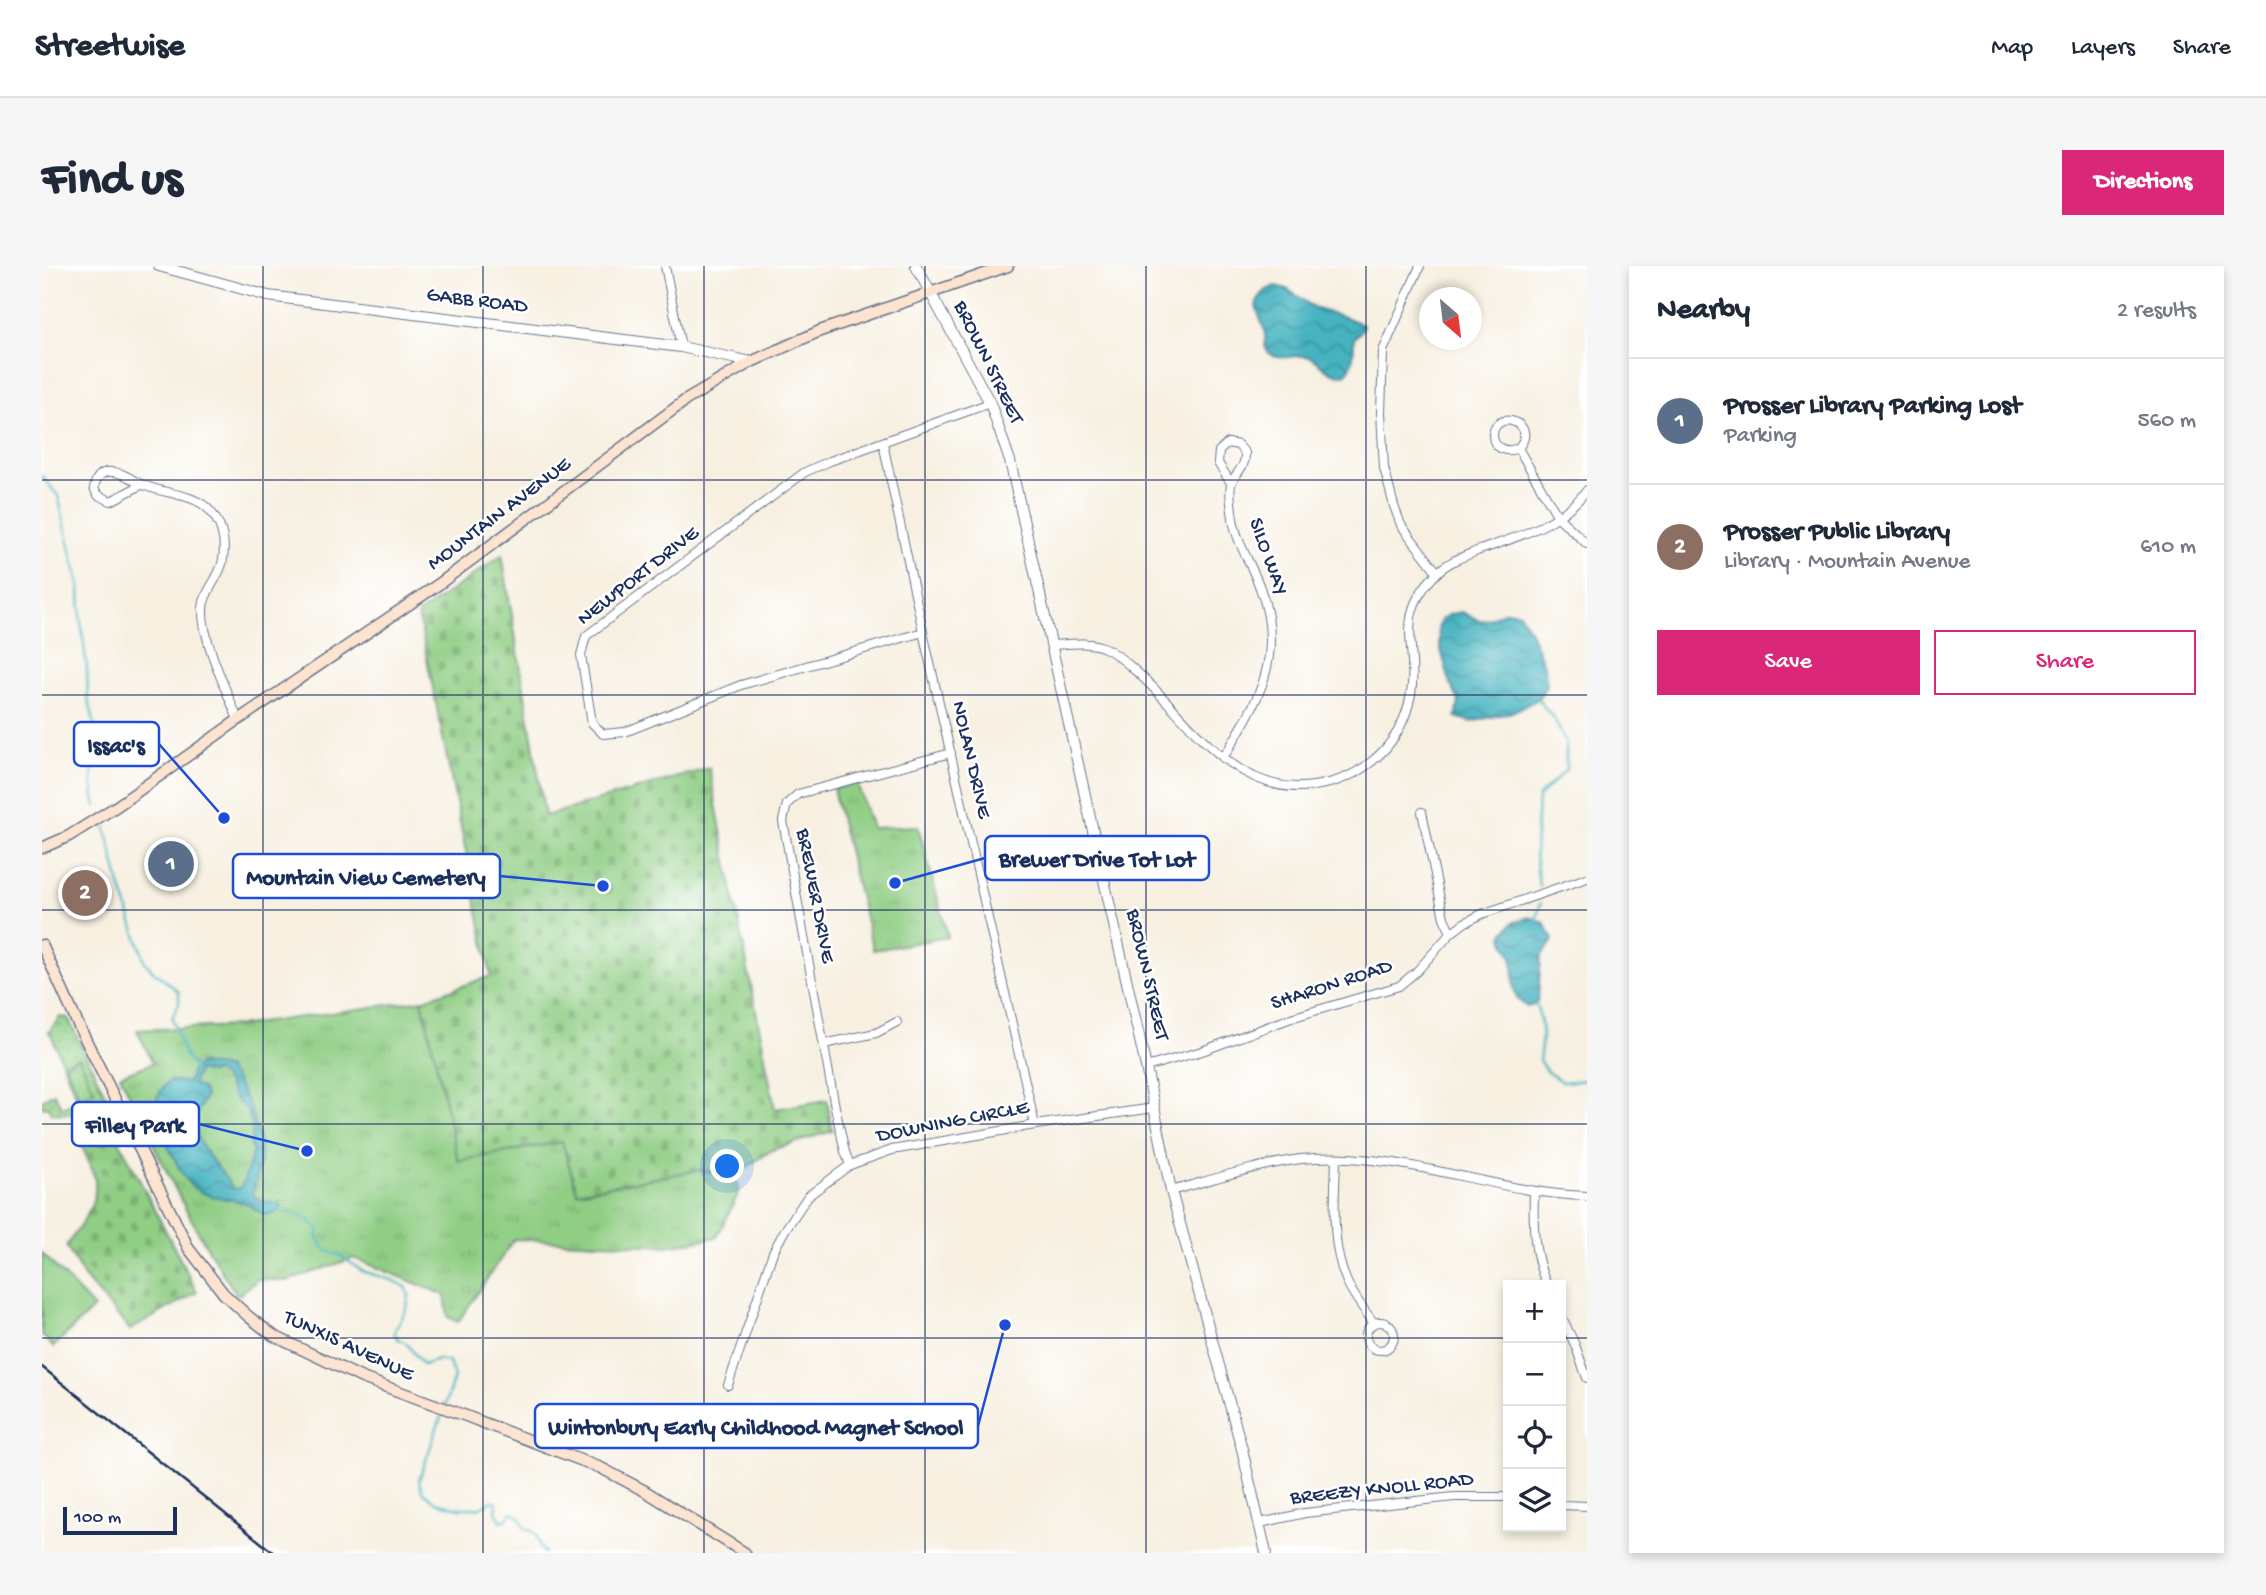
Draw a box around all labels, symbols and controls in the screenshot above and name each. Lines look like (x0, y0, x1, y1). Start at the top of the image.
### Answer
text: Streetwise (35, 29, 185, 67)
text: Map (1991, 34, 2033, 63)
text: Layers (2071, 34, 2135, 63)
text: Share (2173, 34, 2231, 63)
button: Directions (2062, 150, 2224, 215)
text: Find us (42, 153, 182, 211)
street label: GABB ROAD (425, 283, 529, 321)
north arrow (1419, 287, 1482, 350)
text: Nearby (1657, 294, 1750, 329)
street label: BROWN STREET (946, 296, 1028, 430)
text: 2 results (2117, 298, 2196, 325)
text: Prosser Library Parking Lost (1724, 392, 2021, 423)
text: 1 (1675, 408, 1685, 435)
text: 560 m (2137, 408, 2196, 435)
text: Parking (1724, 423, 1797, 450)
street label: MOUNTAIN AVENUE (423, 452, 577, 577)
street label: SILO WAY (1242, 515, 1292, 599)
text: Prosser Public Library (1724, 518, 1950, 549)
street label: NEWPORT DRIVE (573, 521, 706, 632)
text: 2 (1674, 534, 1686, 561)
text: 610 m (2140, 534, 2196, 561)
text: Library · Mountain Avenue (1724, 549, 1970, 576)
button: Save (1657, 630, 1920, 695)
button: Share (1934, 630, 2196, 695)
street label: NOLAN DRIVE (944, 699, 996, 822)
callout: Issac's (74, 722, 159, 766)
text: Issac's (87, 734, 146, 761)
street label: BREWER DRIVE (789, 826, 839, 966)
callout: Brewer Drive Tot Lot (985, 836, 1209, 880)
pin: 1 (148, 838, 194, 890)
text: Brewer Drive Tot Lot (998, 848, 1198, 875)
callout: Mountain View Cemetery (233, 854, 500, 898)
text: Mountain View Cemetery (246, 866, 486, 893)
pin: 2 (62, 867, 108, 919)
street label: BROWN STREET (1119, 906, 1173, 1044)
street label: SHARON ROAD (1268, 955, 1396, 1017)
street label: DOWNING CIRCLE (873, 1096, 1032, 1150)
callout: Filley Park (72, 1102, 199, 1146)
text: Filley Park (84, 1114, 187, 1141)
your location (710, 1149, 744, 1183)
map controls (1503, 1280, 1566, 1532)
button: + (1503, 1280, 1566, 1343)
street label: TUNXIS AVENUE (278, 1305, 418, 1388)
button: − (1503, 1343, 1566, 1406)
callout: Wintonbury Early Childhood Magnet School (535, 1404, 978, 1448)
button: locate (1503, 1406, 1566, 1469)
text: Wintonbury Early Childhood Magnet School (547, 1416, 964, 1443)
street label: BREEZY KNOLL ROAD (1288, 1468, 1475, 1512)
button: layers (1503, 1469, 1566, 1532)
scale bar (63, 1504, 177, 1536)
text: 100 m (74, 1507, 121, 1530)

